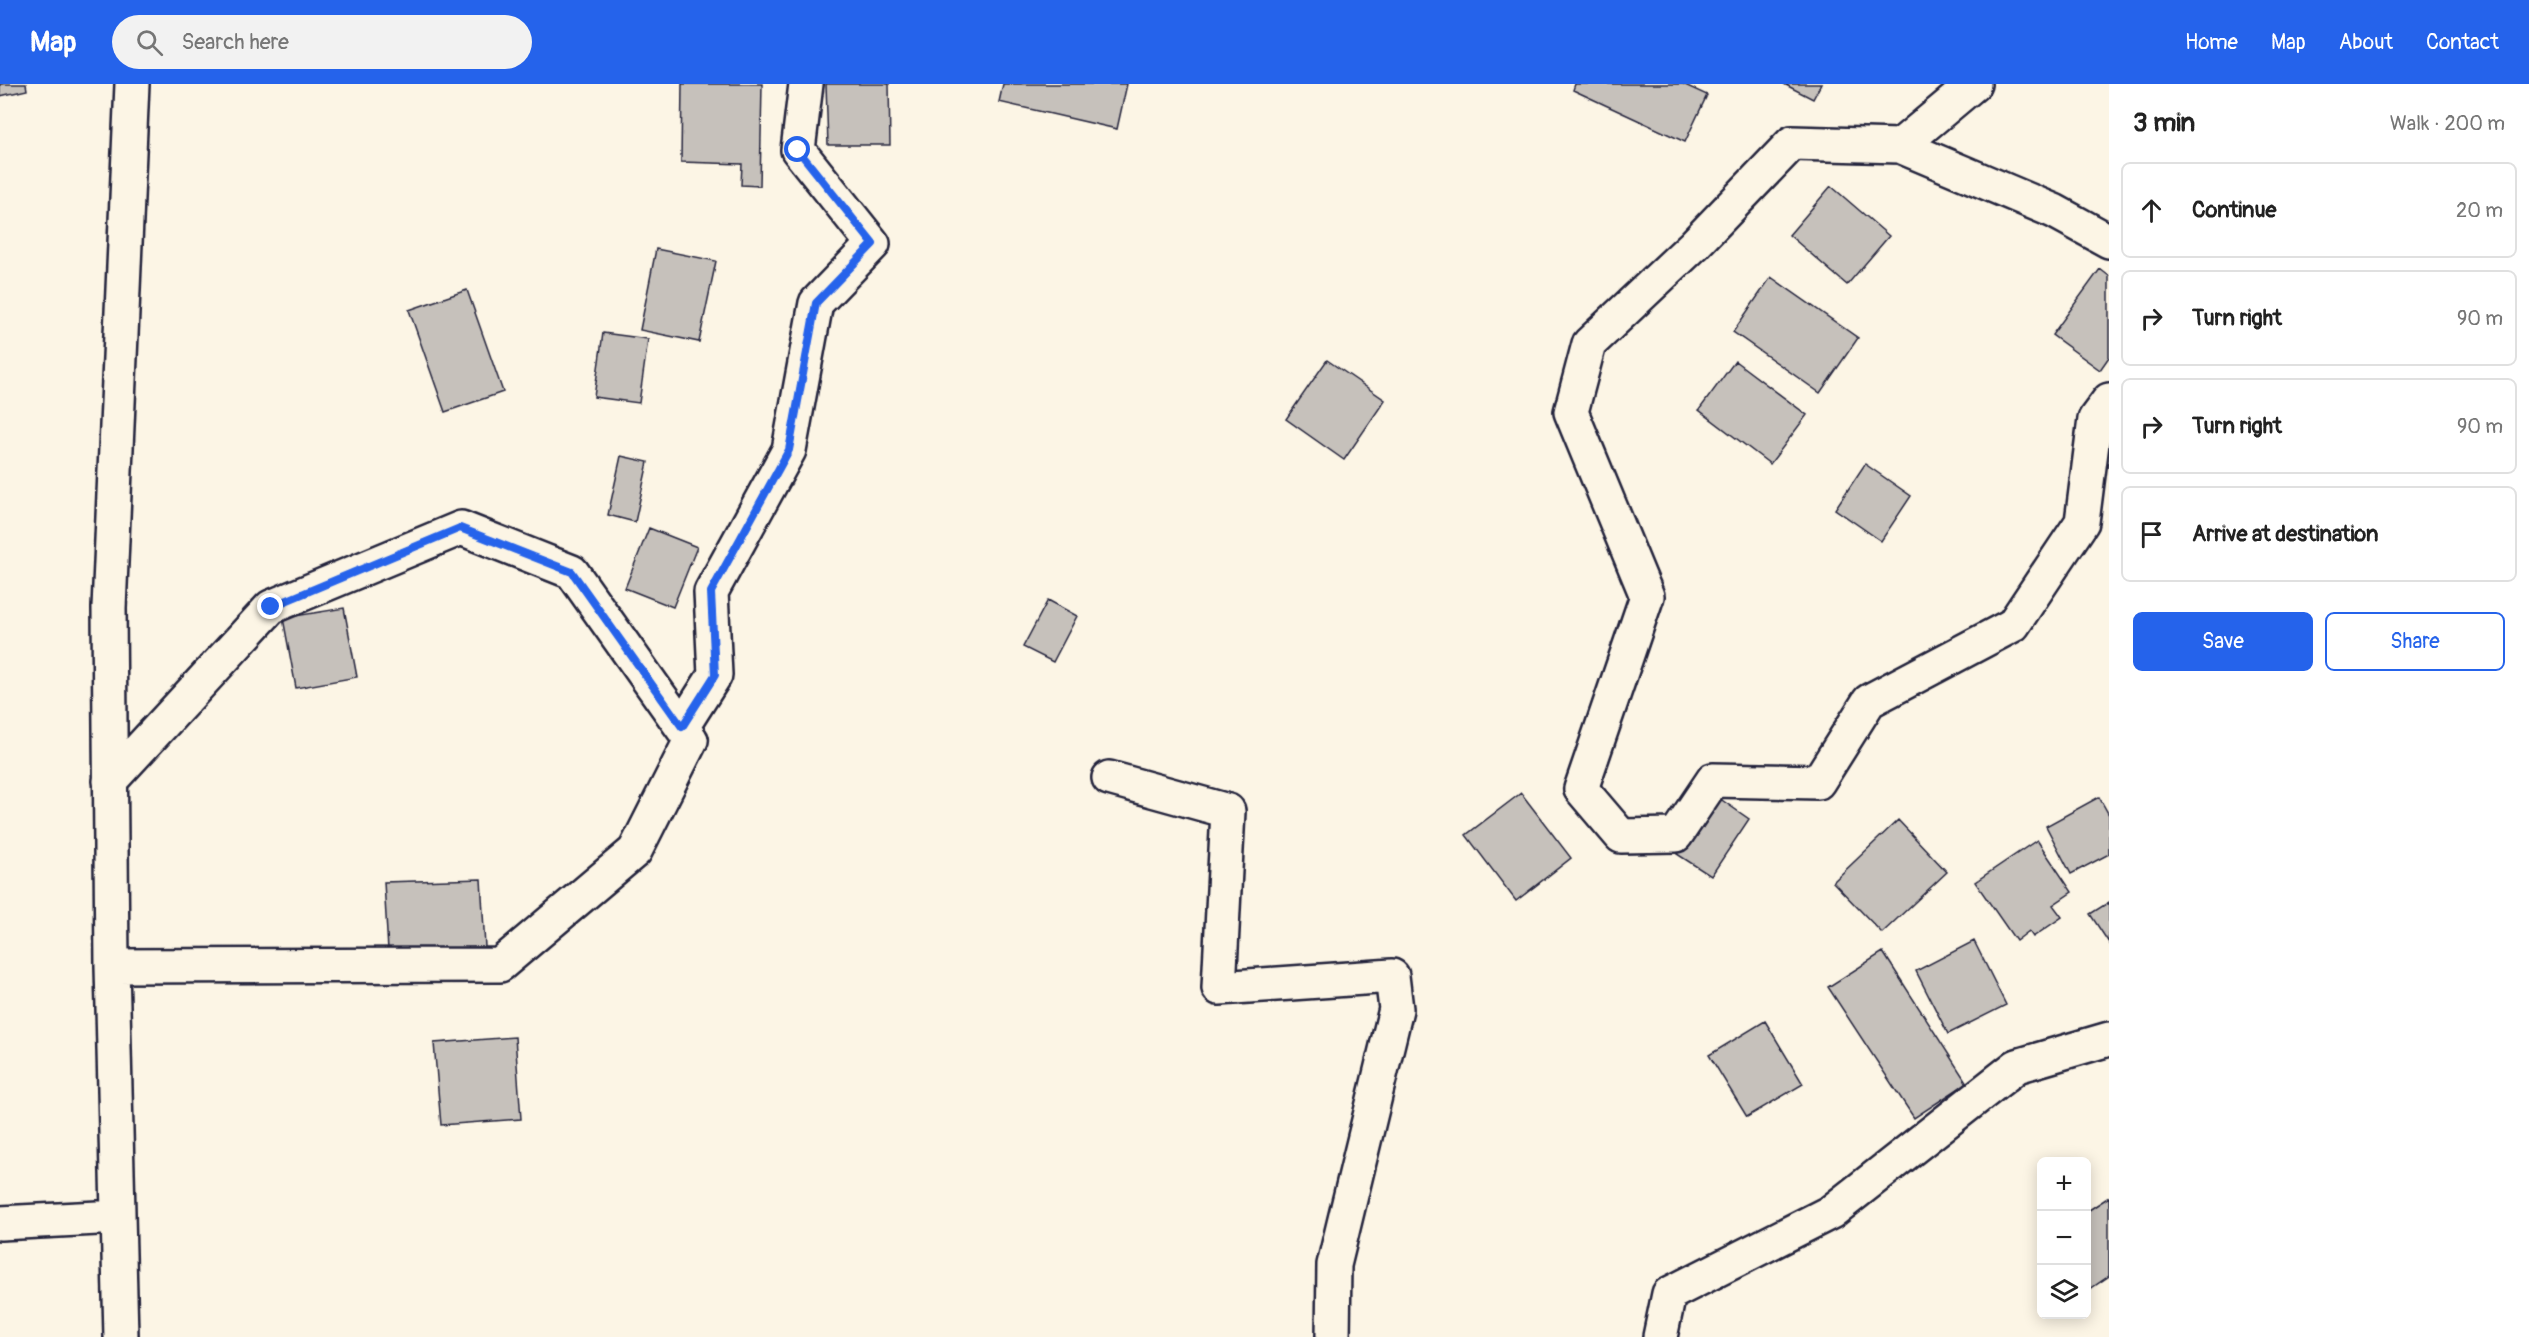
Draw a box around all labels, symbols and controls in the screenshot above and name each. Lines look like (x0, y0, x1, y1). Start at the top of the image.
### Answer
search box (112, 15, 532, 69)
text: Map (30, 25, 76, 60)
icon: search (133, 26, 166, 59)
text: Search here (181, 28, 289, 56)
text: Home (2185, 29, 2238, 56)
text: Map (2271, 29, 2306, 56)
text: About (2339, 29, 2393, 56)
text: Contact (2426, 29, 2499, 56)
text: 3 min (2133, 107, 2195, 139)
text: Walk · 200 m (2390, 111, 2505, 136)
route start (784, 136, 810, 162)
icon: ahead (2135, 194, 2168, 227)
text: Continue (2192, 196, 2276, 224)
text: 20 m (2456, 198, 2503, 223)
icon: right (2135, 302, 2168, 335)
text: Turn right (2192, 304, 2282, 332)
text: 90 m (2457, 306, 2503, 331)
icon: right (2135, 410, 2168, 443)
text: Turn right (2192, 412, 2282, 440)
text: 90 m (2457, 414, 2503, 439)
icon: arrive (2135, 518, 2168, 551)
text: Arrive at destination (2192, 520, 2378, 548)
route end (257, 593, 283, 619)
button: Save (2133, 612, 2313, 671)
button: Share (2325, 612, 2505, 671)
map controls (2037, 1157, 2091, 1319)
button: + (2037, 1157, 2091, 1211)
button: − (2037, 1211, 2091, 1265)
button: layers (2037, 1265, 2091, 1319)

